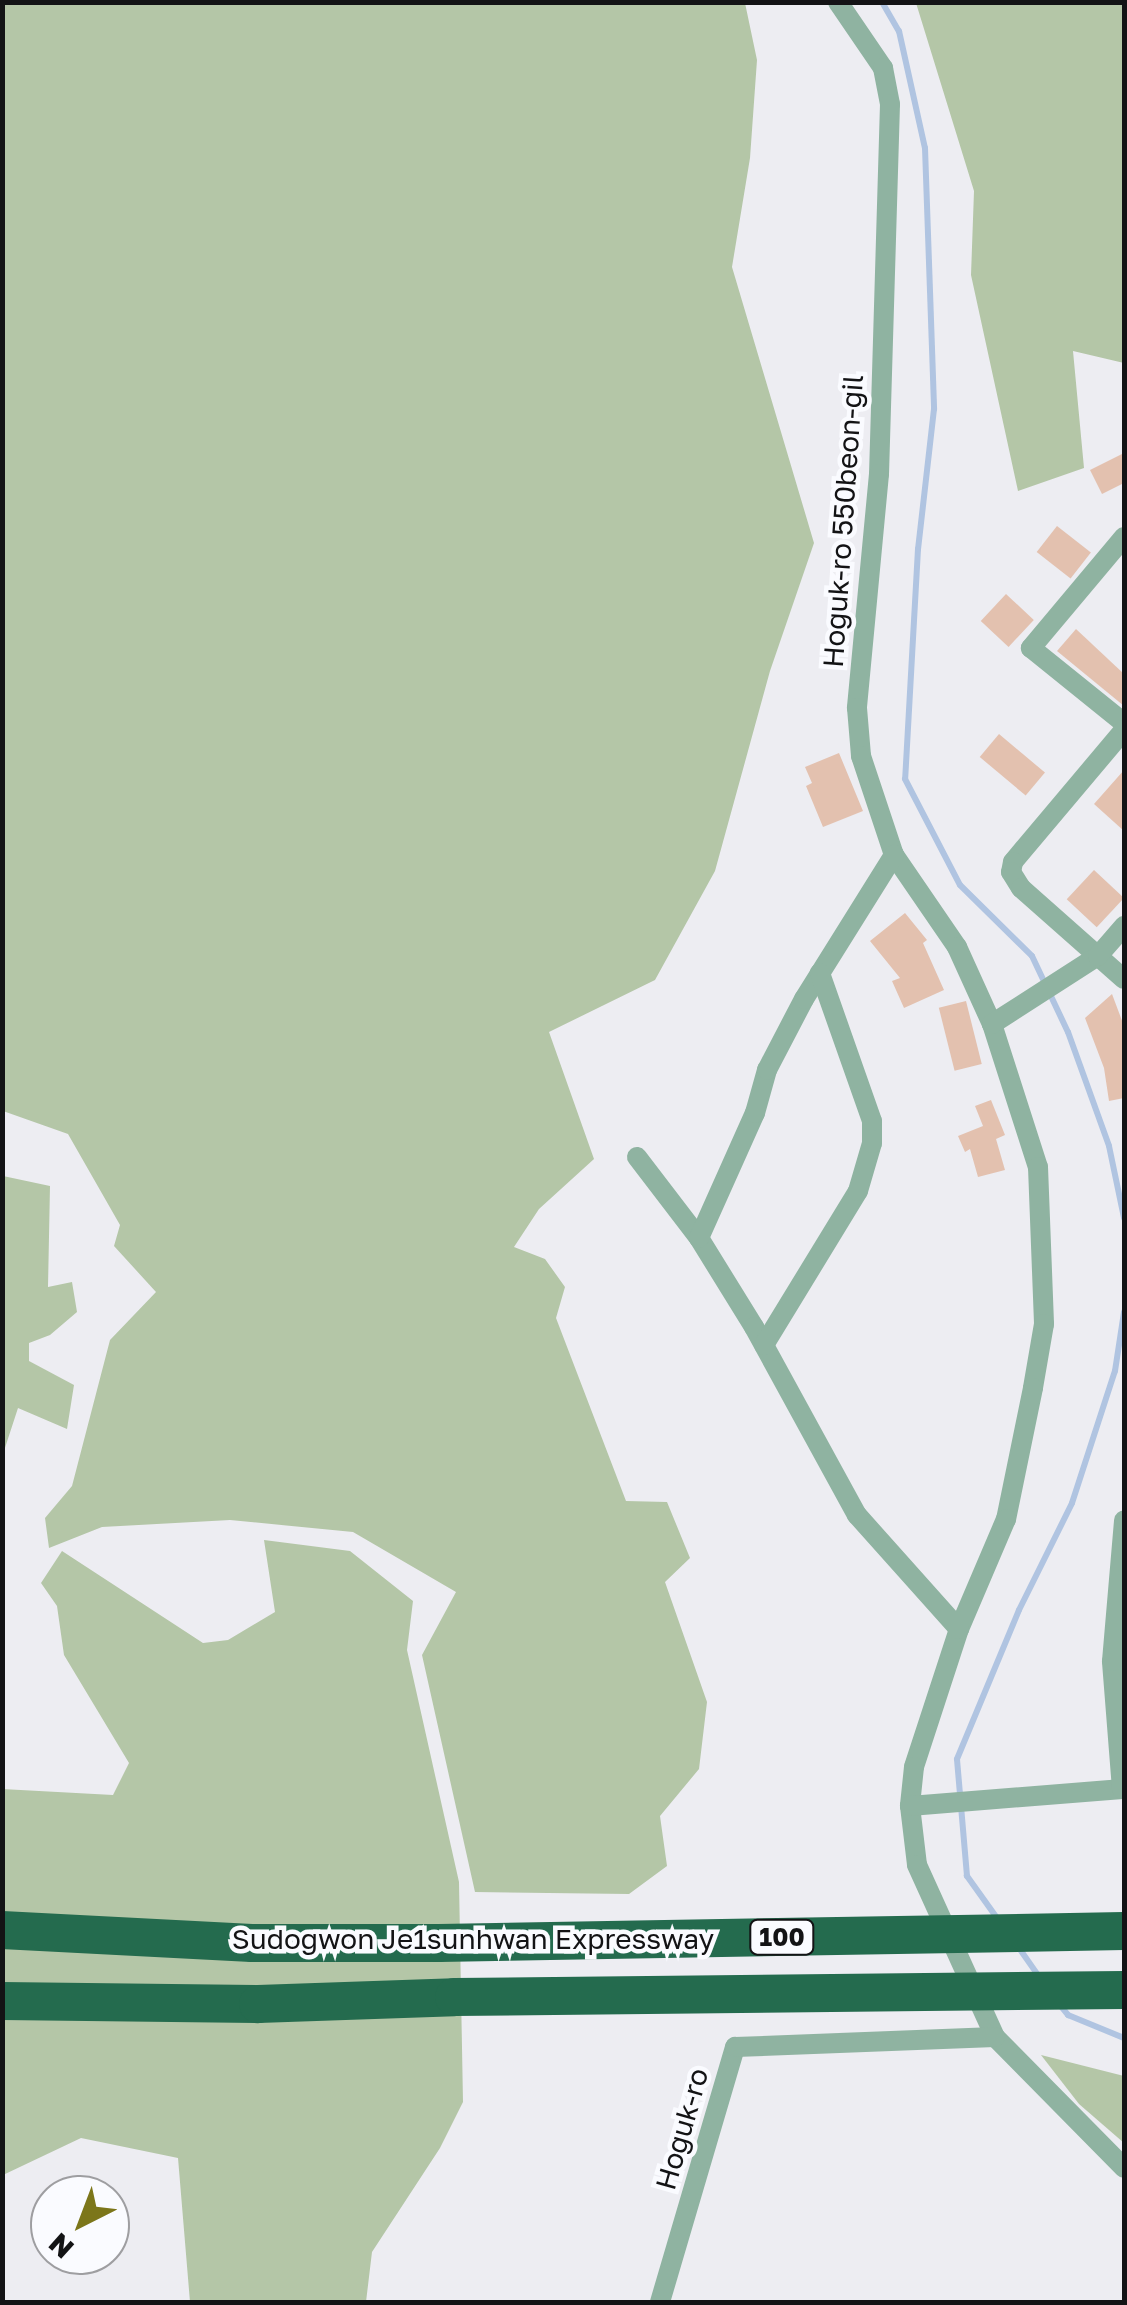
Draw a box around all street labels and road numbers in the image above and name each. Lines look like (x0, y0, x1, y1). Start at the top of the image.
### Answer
street label: Hoguk-ro 550beon-gil (816, 373, 870, 669)
road number: 100 (747, 1917, 817, 1957)
street label: Sudogwon Je1sunhwan Expressway (232, 1922, 714, 1956)
street label: Hoguk-ro (649, 2064, 715, 2194)

